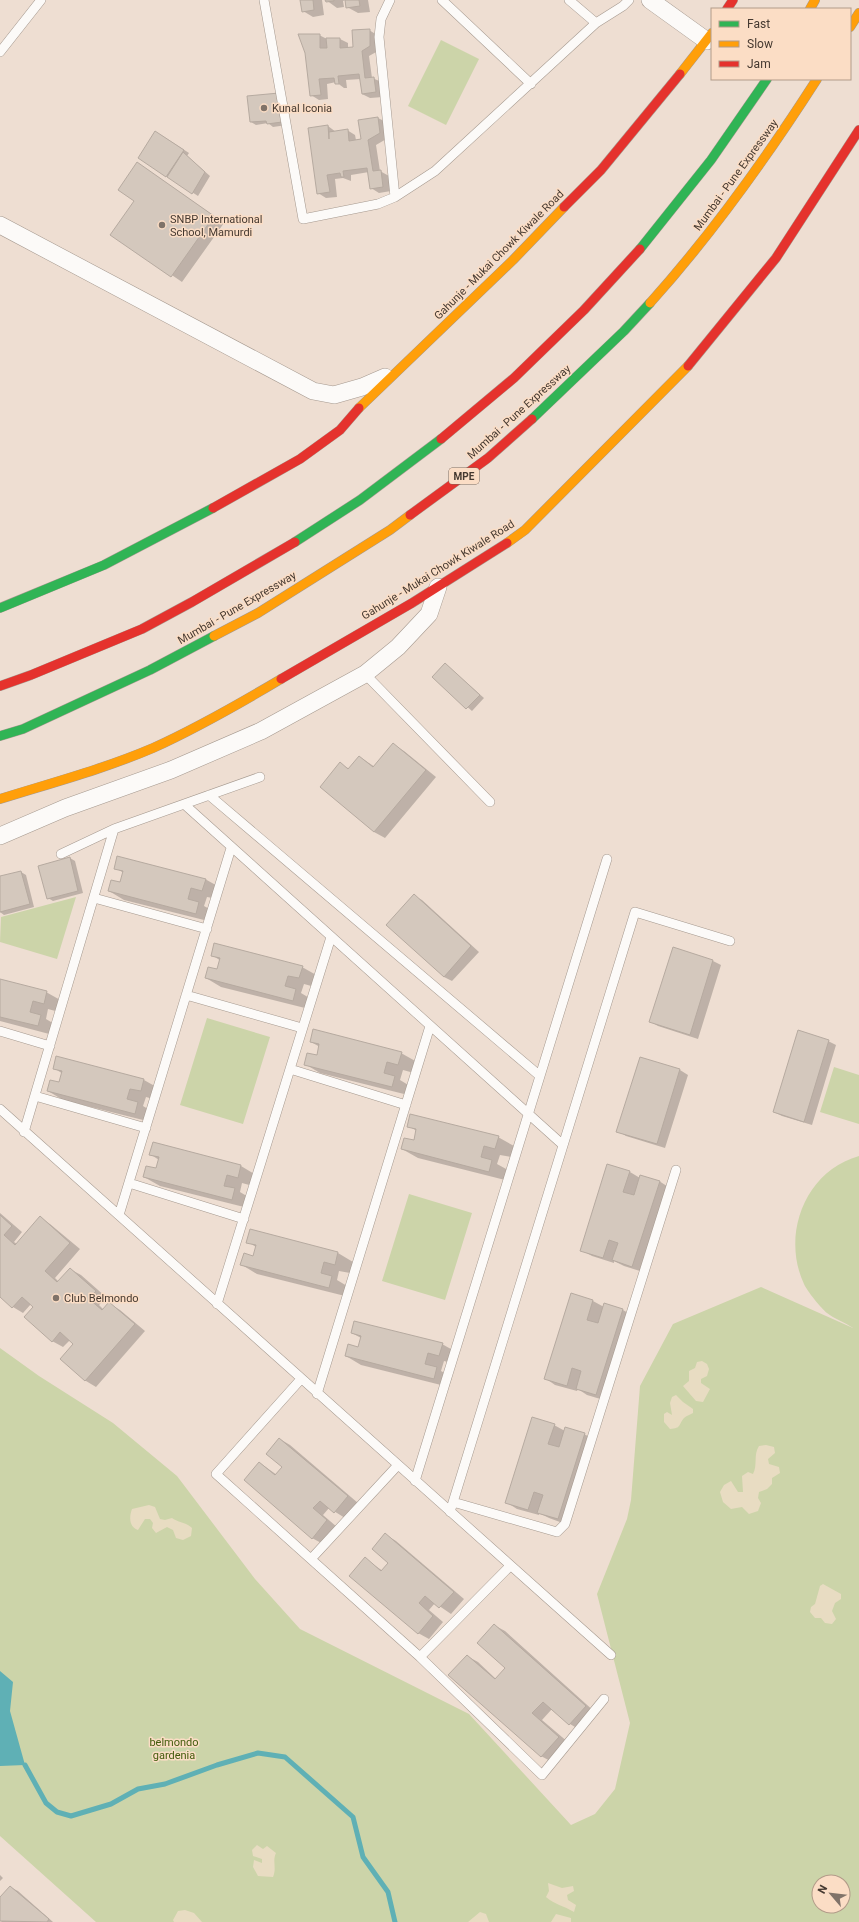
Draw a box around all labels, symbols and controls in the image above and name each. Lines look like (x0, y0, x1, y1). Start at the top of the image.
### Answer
legend (711, 8, 851, 80)
text: Fast (747, 17, 770, 31)
text: Slow (747, 37, 773, 51)
text: Jam (747, 57, 771, 71)
place label: Kunal Iconia (272, 102, 332, 115)
marker: Kunal Iconia (259, 103, 269, 113)
street label: Mumbai - Pune Expressway (691, 116, 781, 233)
street label: Gahunje - Mukai Chowk Kiwale Road (432, 188, 566, 322)
place label: SNBP International School, Mamurdi (170, 213, 262, 239)
marker: SNBP International School, Mamurdi (157, 220, 167, 230)
street label: Mumbai - Pune Expressway (465, 362, 574, 462)
road number: MPE (449, 468, 479, 484)
street label: Gahunje - Mukai Chowk Kiwale Road (359, 517, 517, 623)
street label: Mumbai - Pune Expressway (176, 568, 299, 647)
place label: Club Belmondo (64, 1292, 139, 1305)
marker: Club Belmondo (51, 1293, 61, 1303)
park label: belmondo gardenia (149, 1736, 199, 1762)
north arrow (811, 1874, 851, 1914)
text: N (815, 1883, 830, 1896)

